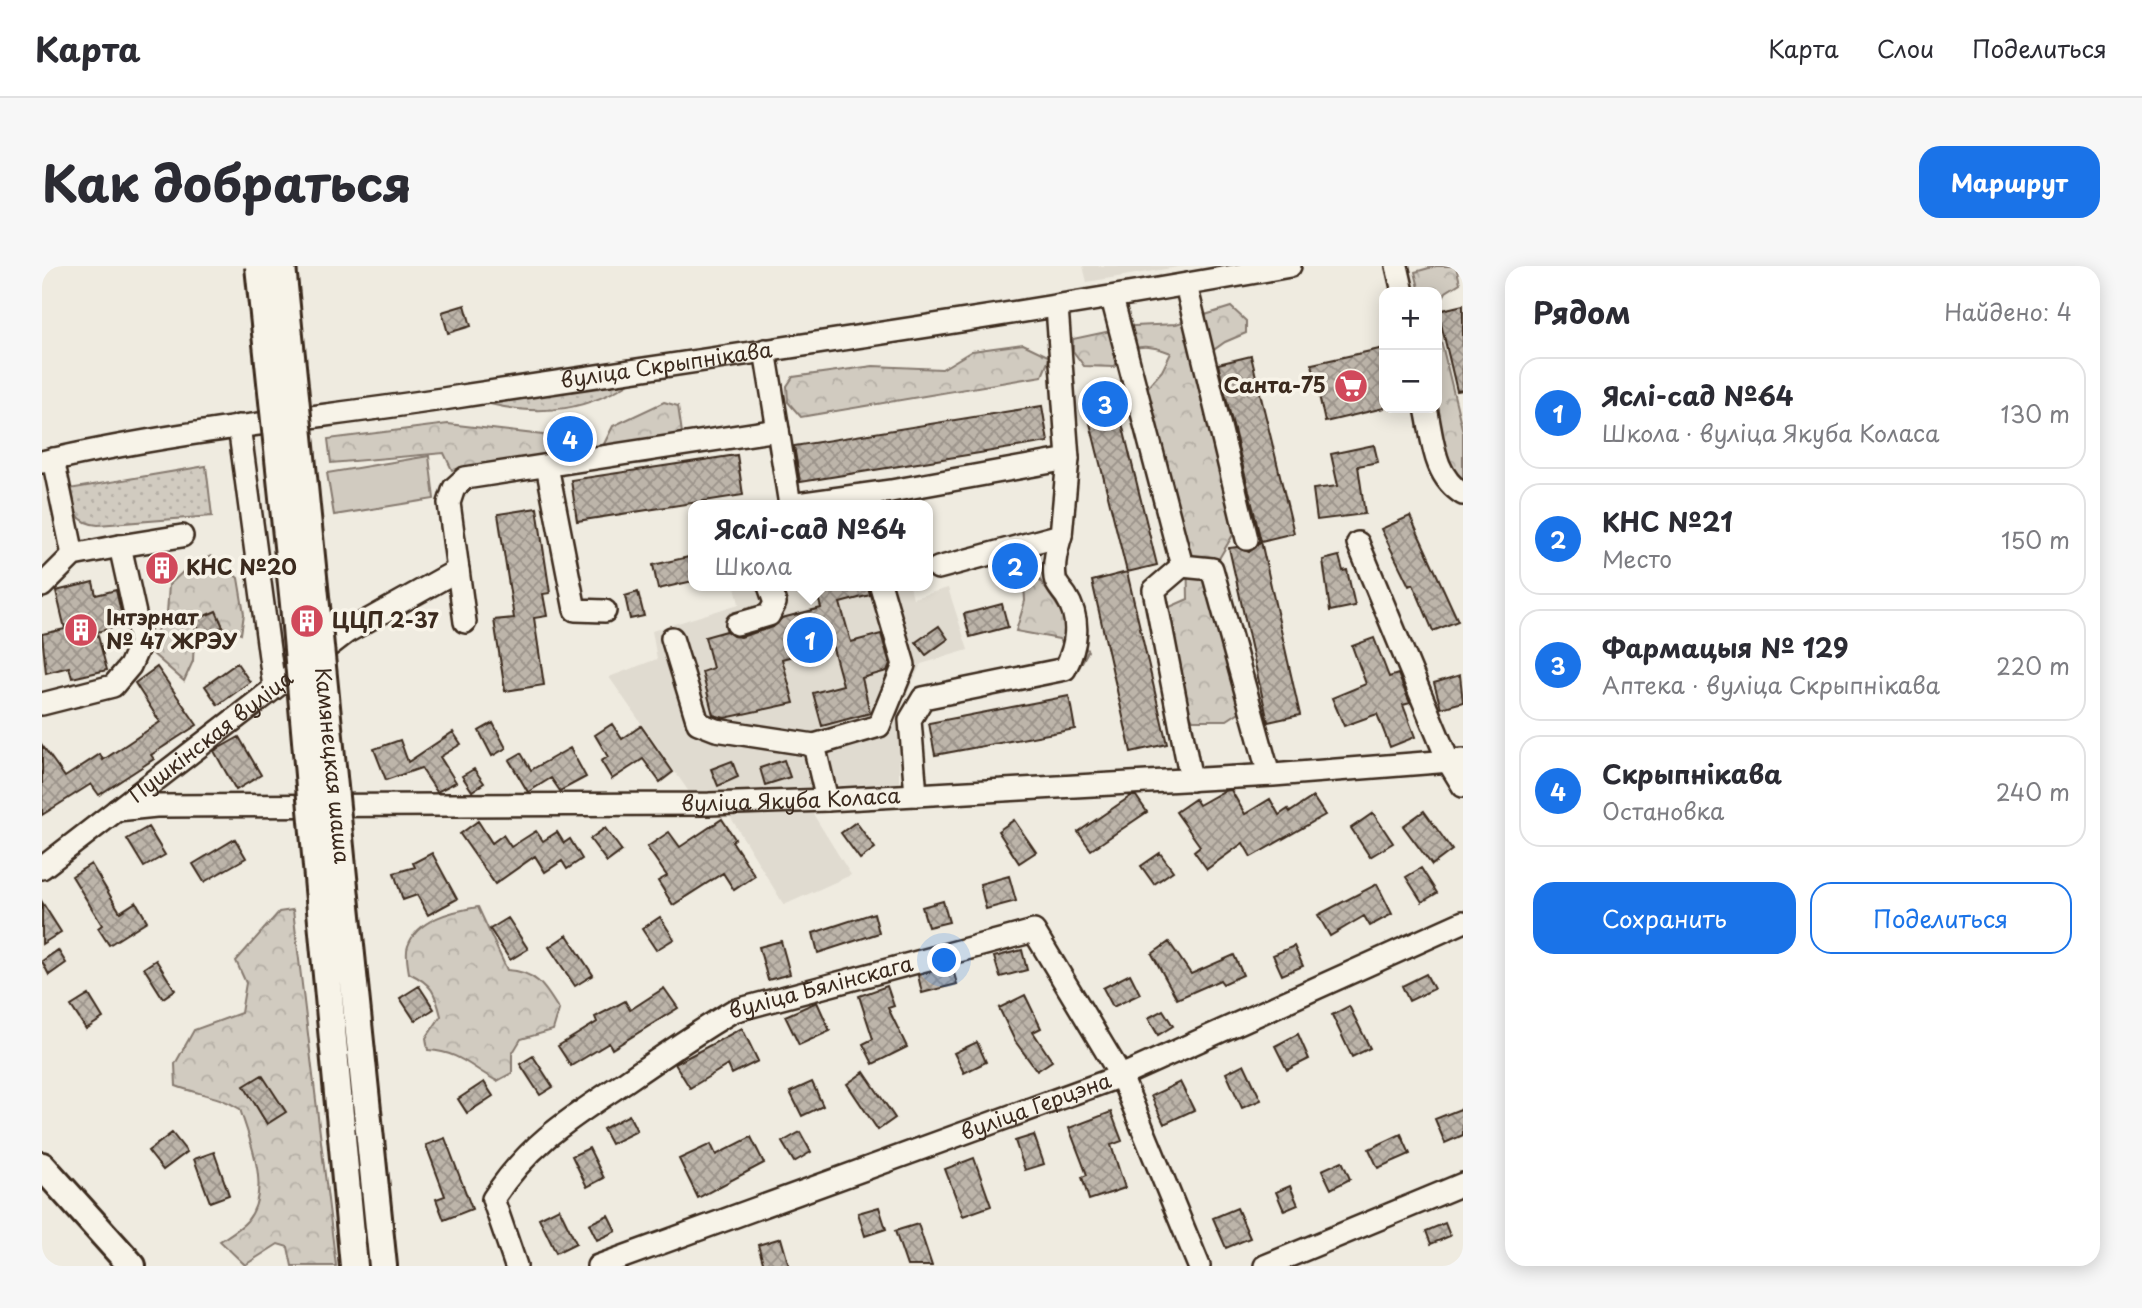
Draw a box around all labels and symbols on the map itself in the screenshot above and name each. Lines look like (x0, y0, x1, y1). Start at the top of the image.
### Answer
street label: вуліца Скрыпнікава (558, 332, 775, 395)
supermarket icon: Санта-75 (1332, 367, 1370, 405)
place label: Санта-75 (1223, 368, 1326, 400)
pin: 3 (1082, 378, 1128, 430)
pin: 4 (547, 413, 593, 465)
pin: 2 (992, 540, 1038, 592)
building icon: КНС №20 (143, 549, 181, 587)
place label: КНС №20 (186, 550, 297, 582)
place label: Інтэрнат № 47 ЖРЭУ (106, 600, 238, 656)
building icon: ЦЦП 2-37 (288, 602, 326, 640)
place label: ЦЦП 2-37 (332, 603, 438, 635)
building icon: Інтэрнат № 47 ЖРЭУ (62, 611, 100, 649)
pin: 1 (787, 614, 833, 666)
street label: Пушкінская вуліца (121, 661, 299, 810)
street label: Камянецкая шаша (308, 665, 360, 866)
street label: вуліца Якуба Коласа (681, 778, 902, 818)
your location (927, 943, 961, 977)
street label: вуліца Бялінскага (725, 946, 917, 1026)
street label: вуліца Герцэна (955, 1063, 1115, 1147)

